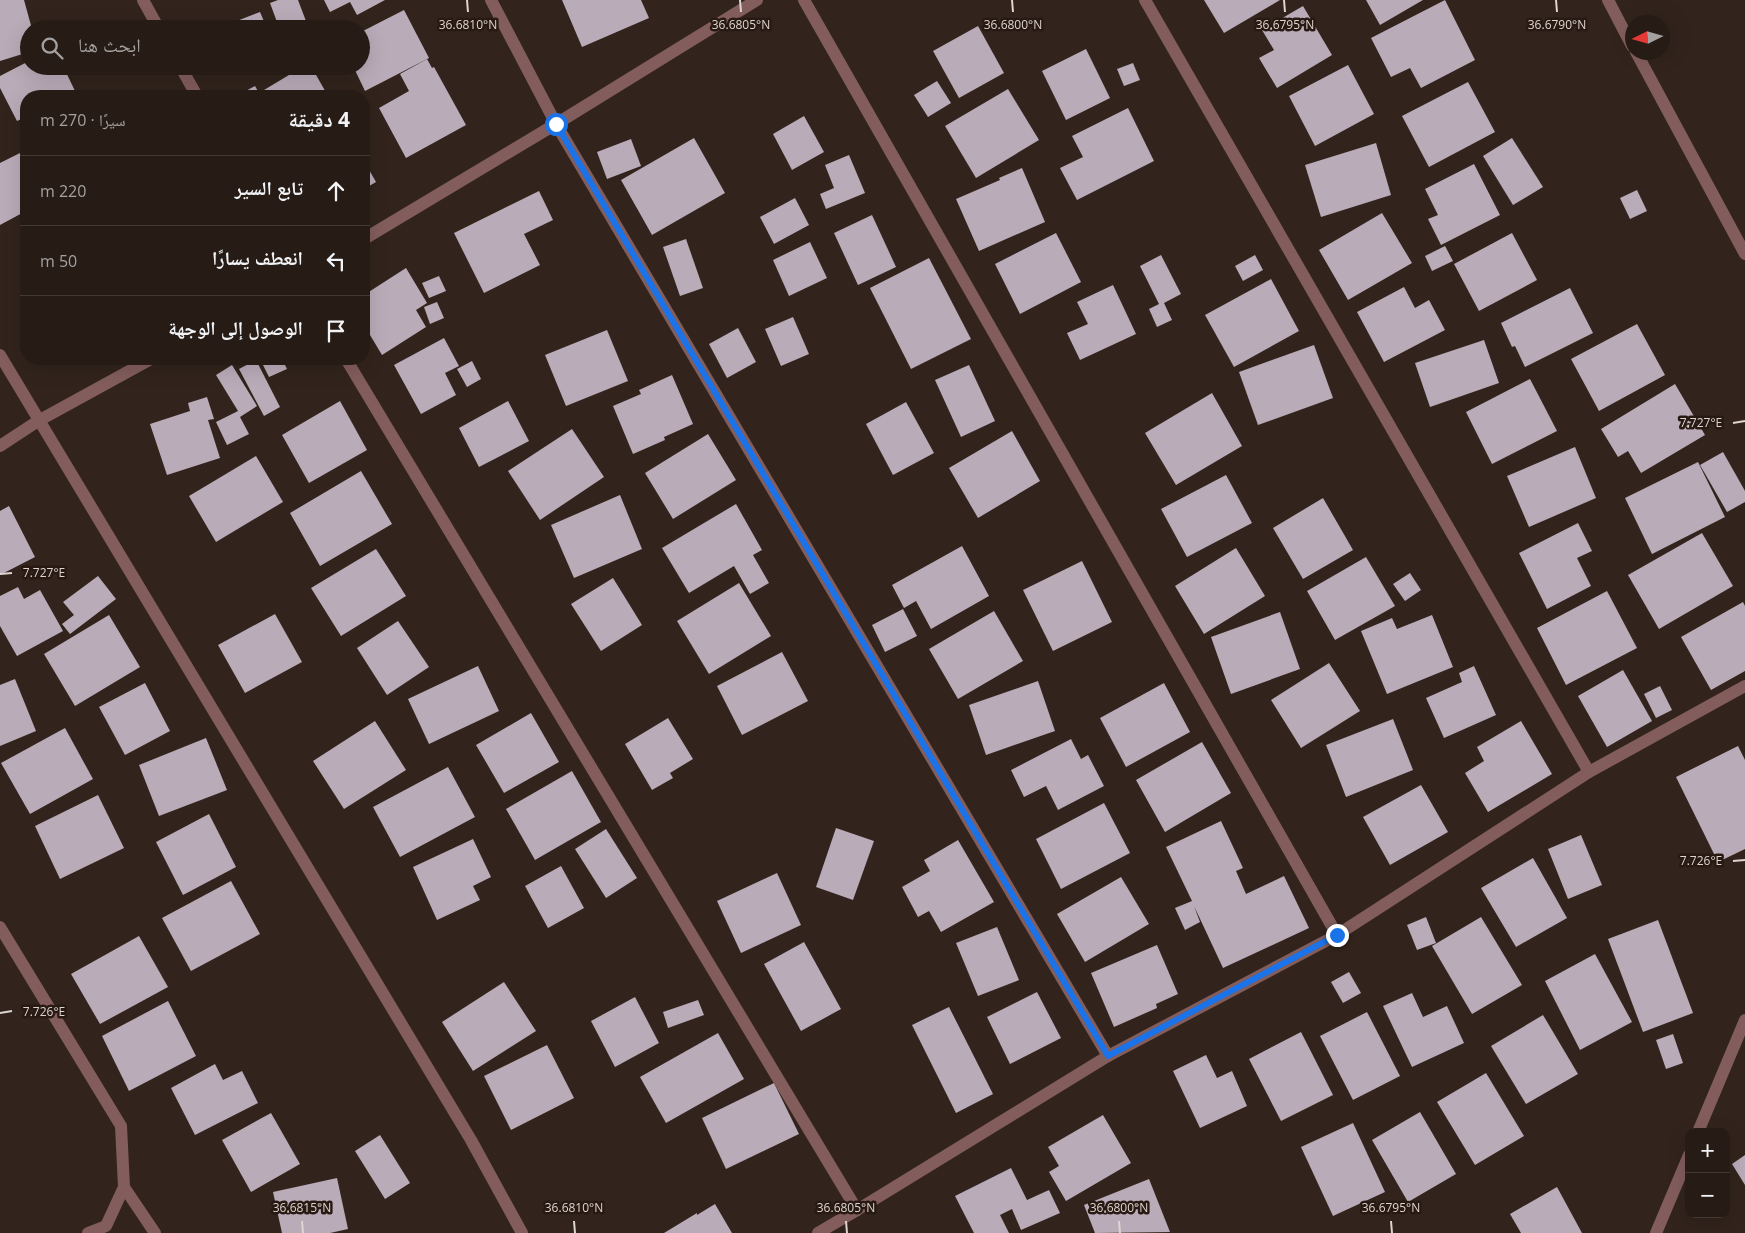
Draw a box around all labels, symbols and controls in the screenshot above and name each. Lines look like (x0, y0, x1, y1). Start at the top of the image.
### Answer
north arrow (1625, 15, 1670, 60)
text: 36.6810°N (439, 16, 497, 33)
text: 36.6805°N (712, 16, 770, 33)
text: 36.6800°N (984, 16, 1042, 33)
text: 36.6795°N (1256, 16, 1314, 33)
text: 36.6790°N (1528, 16, 1586, 33)
search box (20, 20, 370, 75)
text: ابحث هنا (78, 32, 141, 58)
icon: search (38, 34, 66, 62)
text: 4 دقيقة (288, 105, 350, 133)
text: سيرًا · 270 m (40, 109, 126, 131)
route start (545, 113, 568, 136)
text: تابع السير (235, 175, 303, 201)
icon: ahead (322, 177, 350, 205)
text: 220 m (40, 180, 86, 202)
text: انعطف يسارًا (212, 245, 303, 271)
icon: left (322, 247, 350, 275)
text: 50 m (40, 250, 77, 272)
text: الوصول إلى الوجهة (168, 315, 303, 341)
icon: arrive (322, 317, 350, 345)
text: 7.727°E (1680, 414, 1722, 431)
text: 7.727°E (23, 564, 65, 581)
text: 7.726°E (1680, 852, 1722, 869)
route end (1326, 924, 1349, 947)
text: 7.726°E (23, 1003, 65, 1020)
map controls (1685, 1128, 1730, 1218)
button: + (1685, 1128, 1730, 1173)
button: − (1685, 1173, 1730, 1218)
text: 36.6815°N (273, 1199, 331, 1216)
text: 36.6810°N (545, 1199, 603, 1216)
text: 36.6805°N (817, 1199, 875, 1216)
text: 36.6800°N (1090, 1199, 1148, 1216)
text: 36.6795°N (1362, 1199, 1420, 1216)

